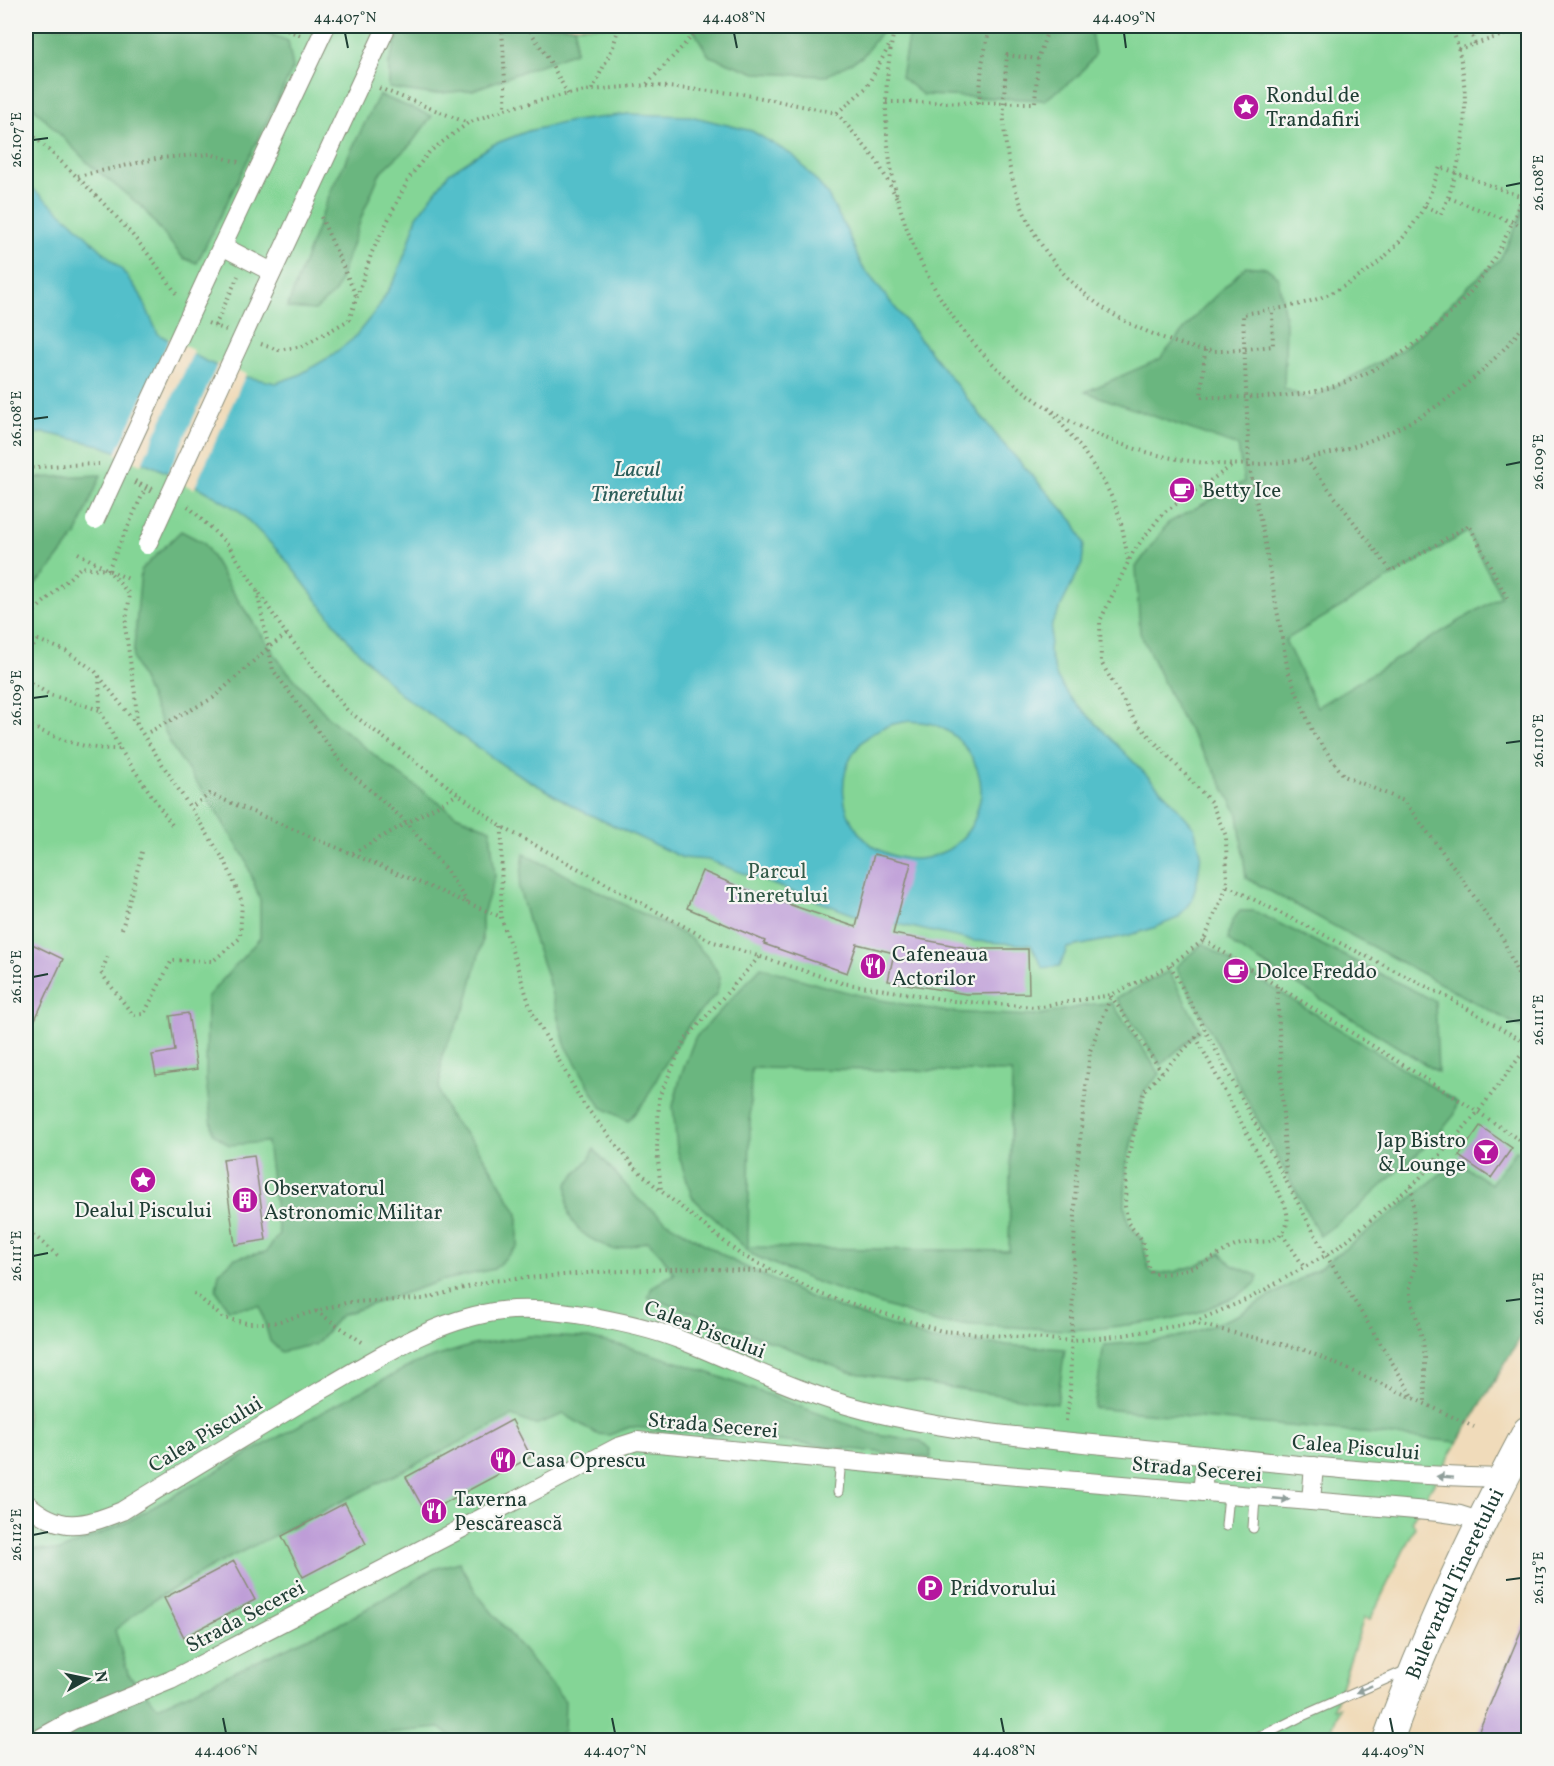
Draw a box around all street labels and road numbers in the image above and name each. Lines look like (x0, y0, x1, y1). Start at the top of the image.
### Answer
street label: Calea Piscului (639, 1294, 770, 1367)
street label: Calea Piscului (143, 1390, 268, 1481)
street label: Strada Secerei (647, 1406, 779, 1447)
street label: Calea Piscului (1291, 1428, 1421, 1469)
street label: Strada Secerei (1131, 1450, 1263, 1491)
street label: Bulevardul Tineretului (1399, 1484, 1512, 1684)
street label: Strada Secerei (181, 1574, 310, 1661)

